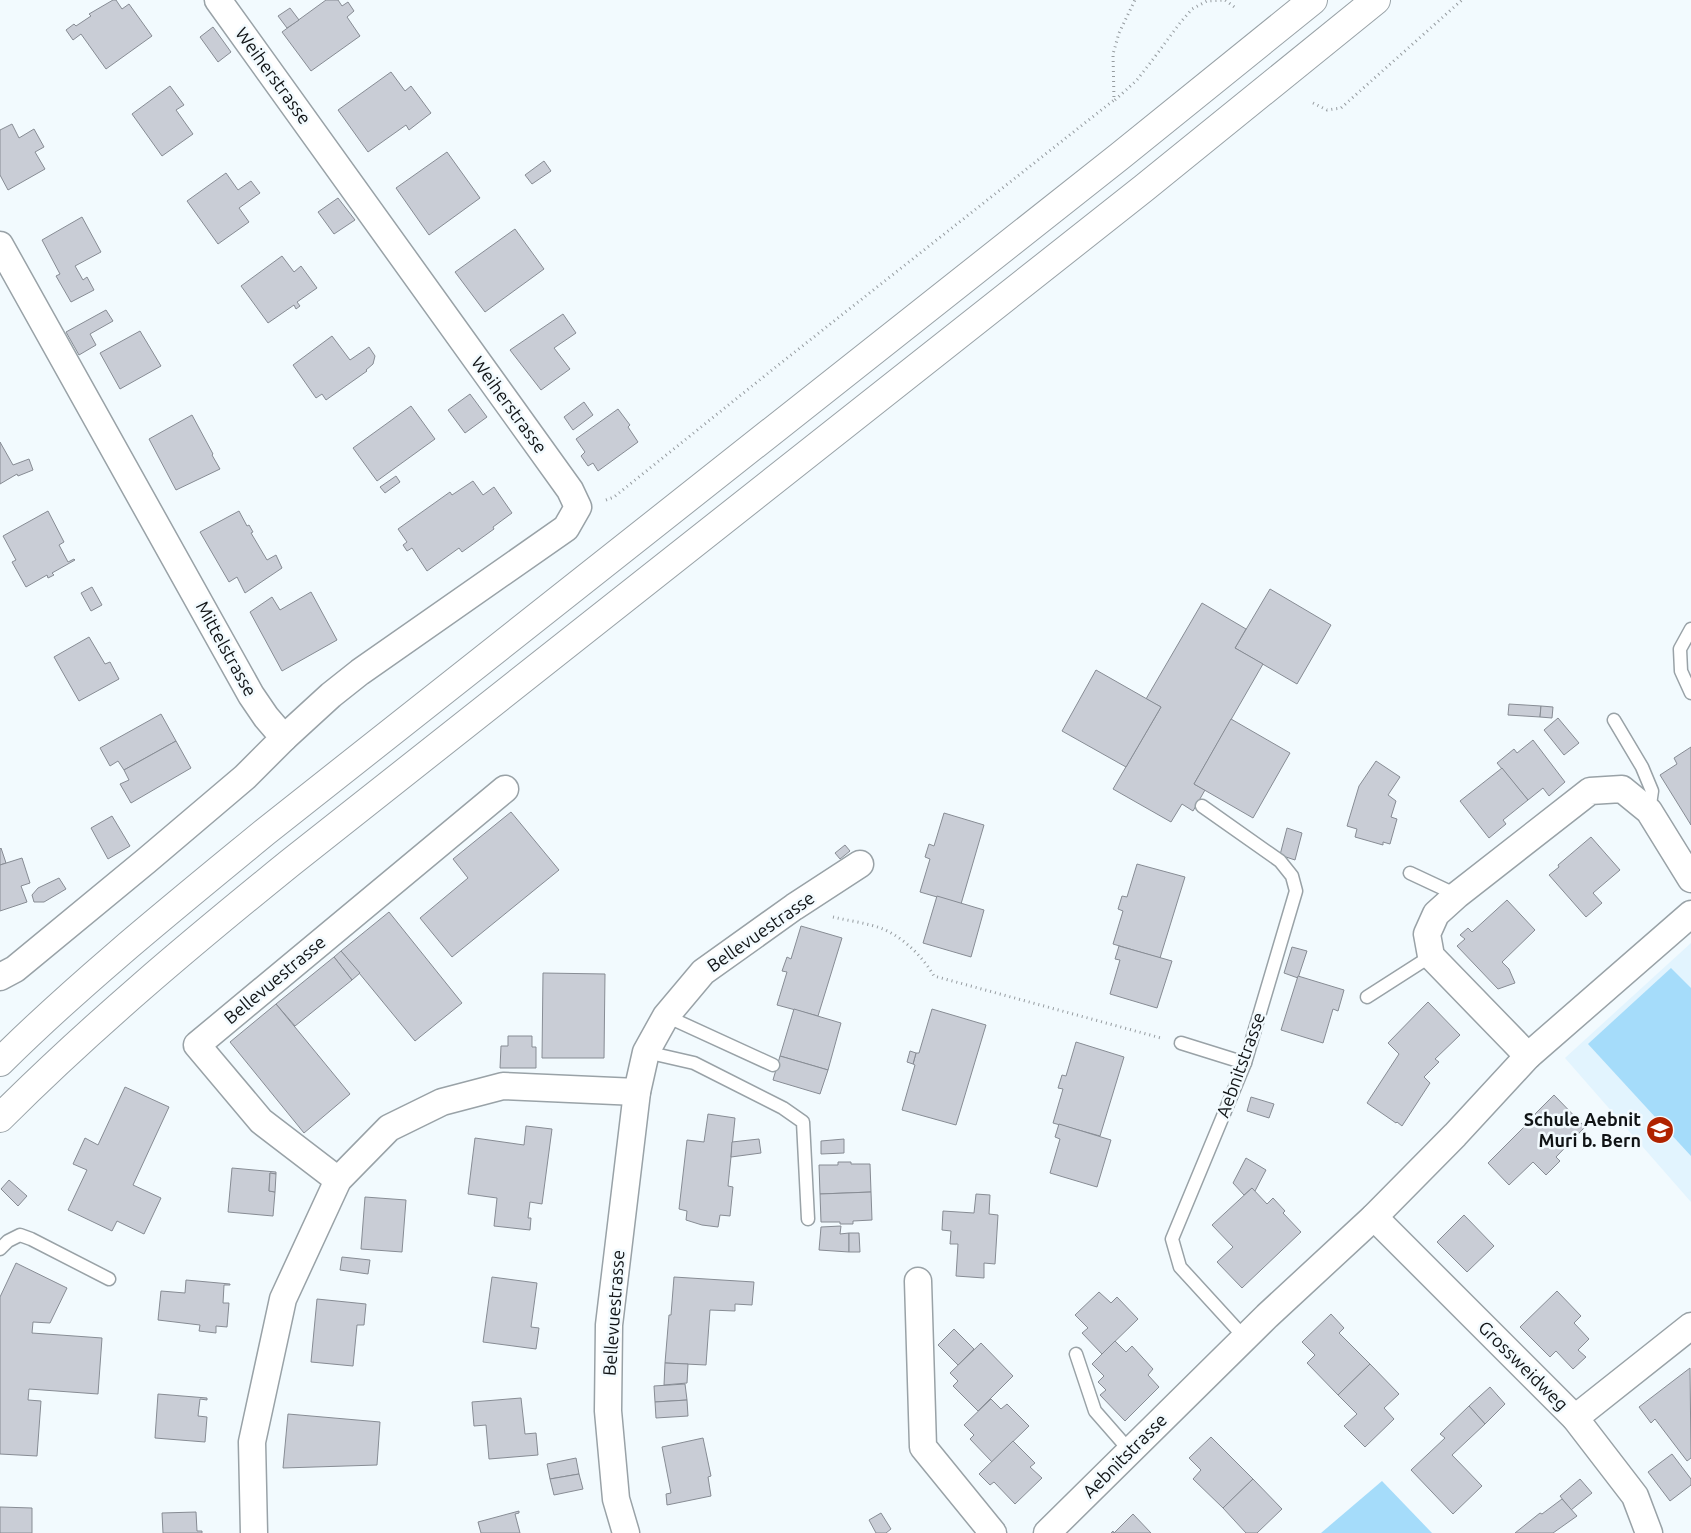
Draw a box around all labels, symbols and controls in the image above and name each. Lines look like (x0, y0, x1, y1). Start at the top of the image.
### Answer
street label: Weiherstrasse (232, 23, 315, 127)
street label: Weiherstrasse (468, 352, 551, 456)
street label: Mittelstrasse (193, 598, 261, 699)
street label: Bellevuestrasse (703, 887, 818, 976)
street label: Bellevuestrasse (220, 931, 329, 1027)
street label: Aebnitstrasse (1212, 1009, 1268, 1120)
place label: Schule Aebnit Muri b. Bern (1524, 1109, 1641, 1150)
school or university icon: Schule Aebnit Muri b. Bern (1645, 1115, 1675, 1145)
street label: Bellevuestrasse (599, 1249, 627, 1377)
street label: Grossweidweg (1475, 1317, 1572, 1414)
street label: Aebnitstrasse (1078, 1409, 1170, 1501)

